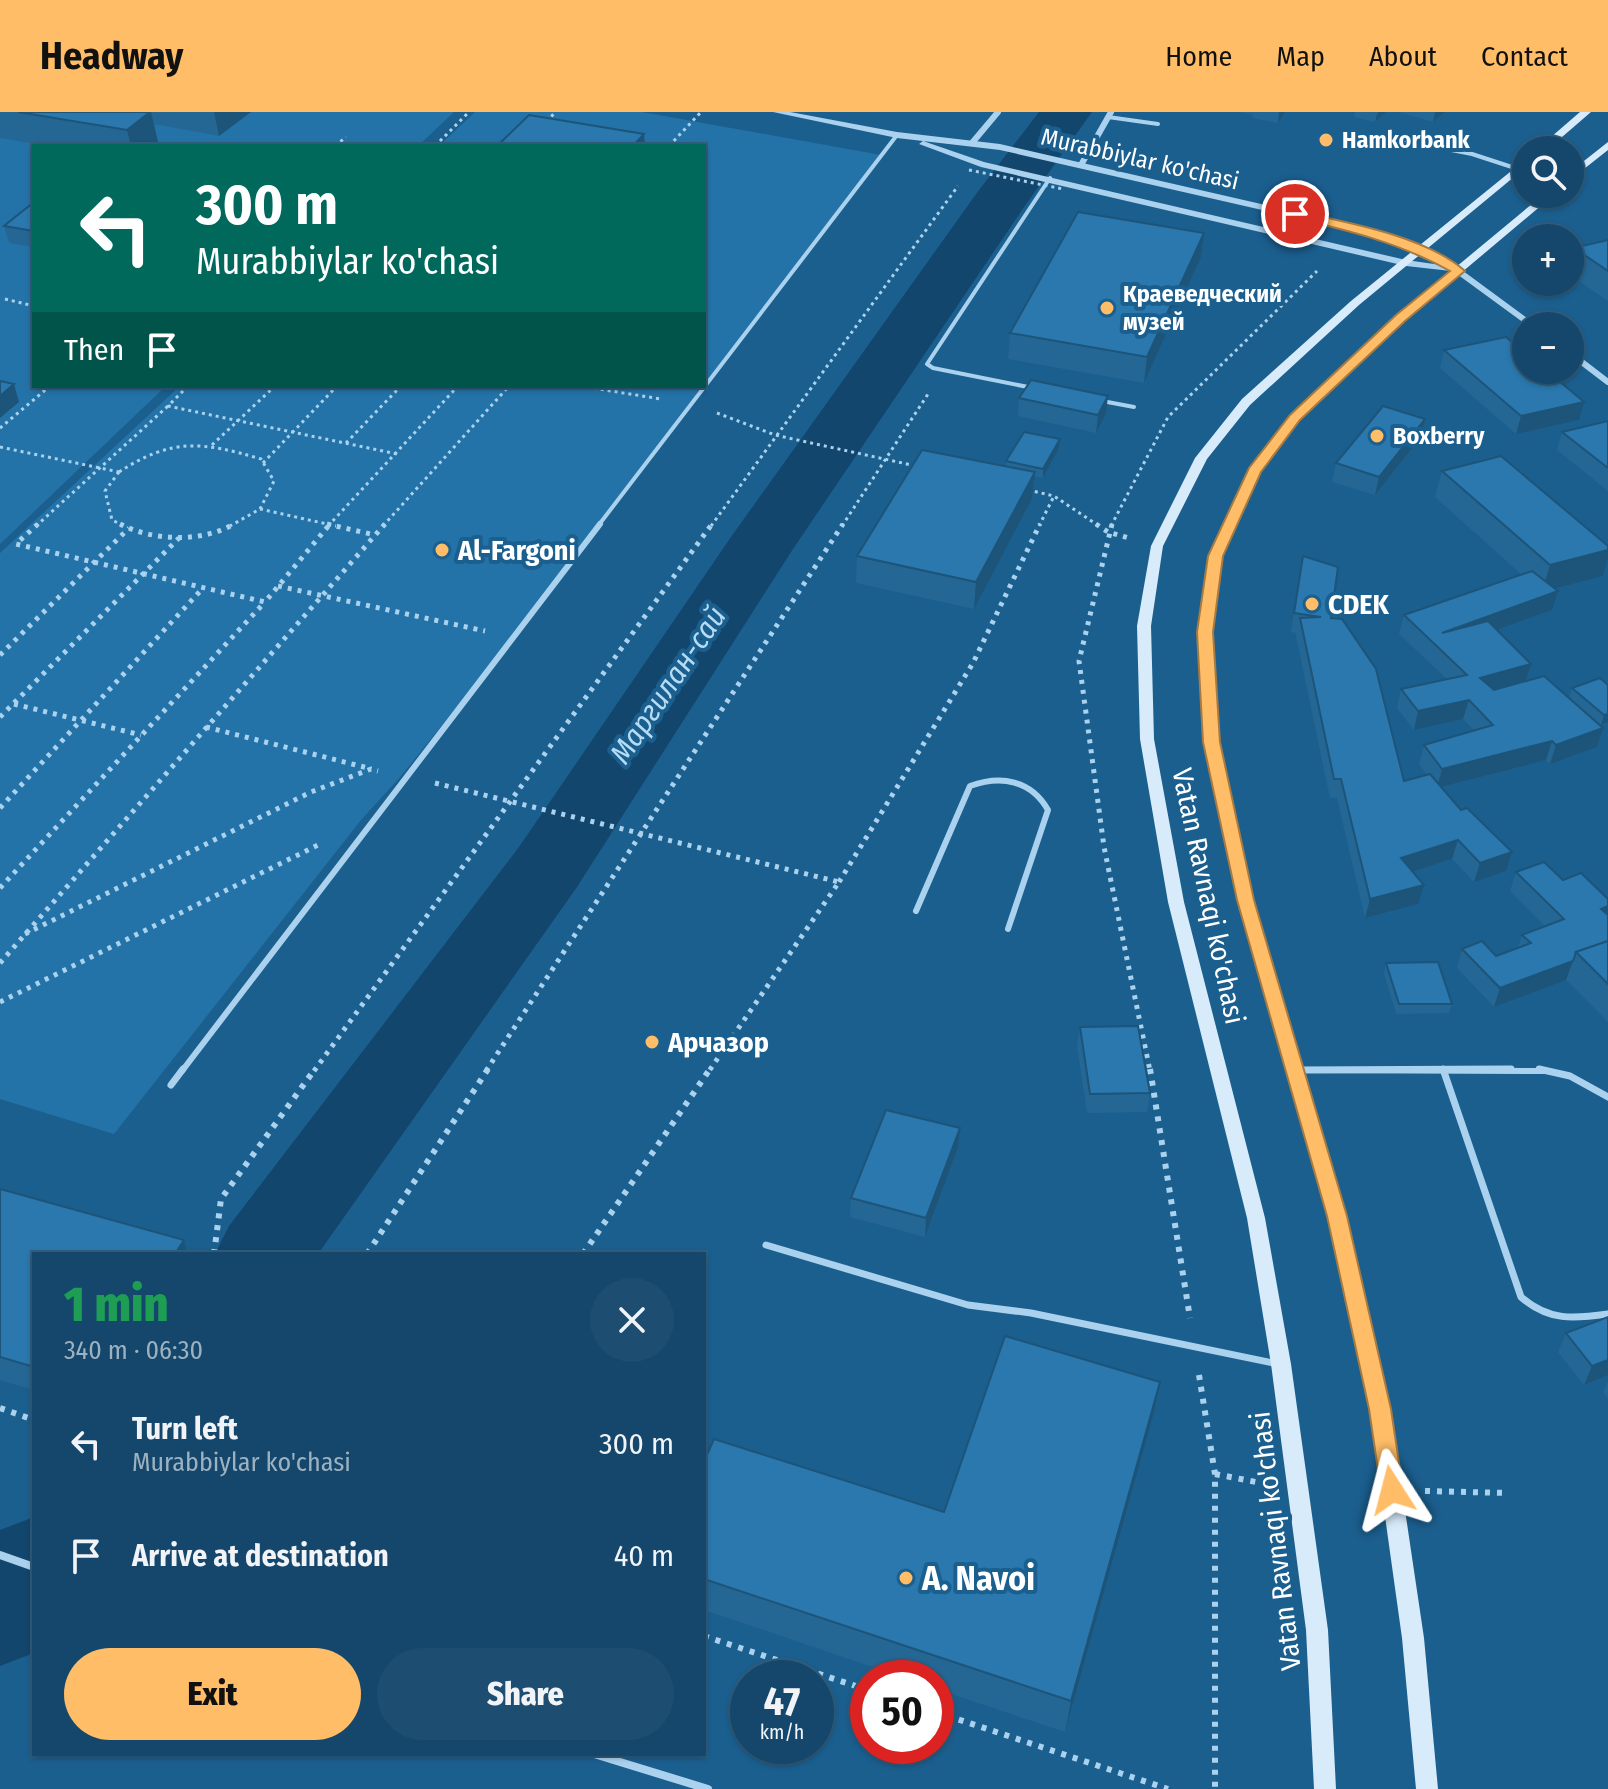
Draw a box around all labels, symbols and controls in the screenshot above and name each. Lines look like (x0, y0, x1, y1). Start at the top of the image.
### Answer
text: Headway (40, 33, 183, 79)
text: Home (1165, 40, 1232, 73)
text: Map (1276, 40, 1325, 73)
text: About (1369, 40, 1437, 73)
text: Contact (1481, 40, 1568, 73)
street label: Murabbiylar ko'chasi (1038, 123, 1242, 195)
place label: Hamkorbank (1342, 126, 1471, 154)
marker: Hamkorbank (1317, 131, 1335, 149)
map controls (1512, 136, 1584, 384)
button: search (1512, 136, 1584, 208)
text: 300 m (196, 172, 338, 239)
icon: left (64, 176, 168, 280)
pin (1261, 180, 1329, 248)
icon: arrive (1273, 192, 1317, 236)
button: + (1512, 224, 1584, 296)
text: Murabbiylar ko'chasi (196, 240, 499, 284)
place label: Краеведческий музей (1123, 280, 1282, 336)
marker: Краеведческий музей (1098, 299, 1116, 317)
button: − (1512, 312, 1584, 384)
icon: arrive (140, 328, 184, 372)
text: Then (64, 332, 124, 368)
place label: Boxberry (1393, 422, 1485, 450)
marker: Boxberry (1368, 427, 1386, 445)
place label: Al-Fargoni (457, 534, 576, 567)
marker: Al-Fargoni (433, 541, 451, 559)
place label: CDEK (1328, 588, 1390, 621)
marker: CDEK (1303, 595, 1321, 613)
water label: Маргилан-сай (602, 600, 734, 770)
street label: Vatan Ravnaqi ko'chasi (1165, 765, 1252, 1027)
place label: Арчазор (667, 1026, 769, 1059)
marker: Арчазор (643, 1033, 661, 1051)
text: 1 min (64, 1276, 168, 1334)
button: close (590, 1278, 674, 1362)
text: 340 m · 06:30 (64, 1335, 203, 1366)
street label: Vatan Ravnaqi ko'chasi (1243, 1410, 1308, 1672)
text: Turn left (132, 1411, 238, 1447)
icon: left (64, 1422, 108, 1466)
text: 300 m (599, 1426, 674, 1462)
text: Murabbiylar ko'chasi (132, 1447, 351, 1478)
position arrow (1350, 1448, 1434, 1532)
icon: arrive (64, 1534, 108, 1578)
text: Arrive at destination (132, 1538, 389, 1574)
text: 40 m (614, 1538, 674, 1574)
place label: A. Navoi (921, 1558, 1035, 1599)
marker: A. Navoi (897, 1569, 915, 1587)
button: Exit (64, 1648, 361, 1740)
button: Share (377, 1648, 674, 1740)
speed limit sign: 50 (850, 1660, 954, 1764)
text: 47 (764, 1678, 800, 1726)
text: km/h (760, 1720, 804, 1744)

